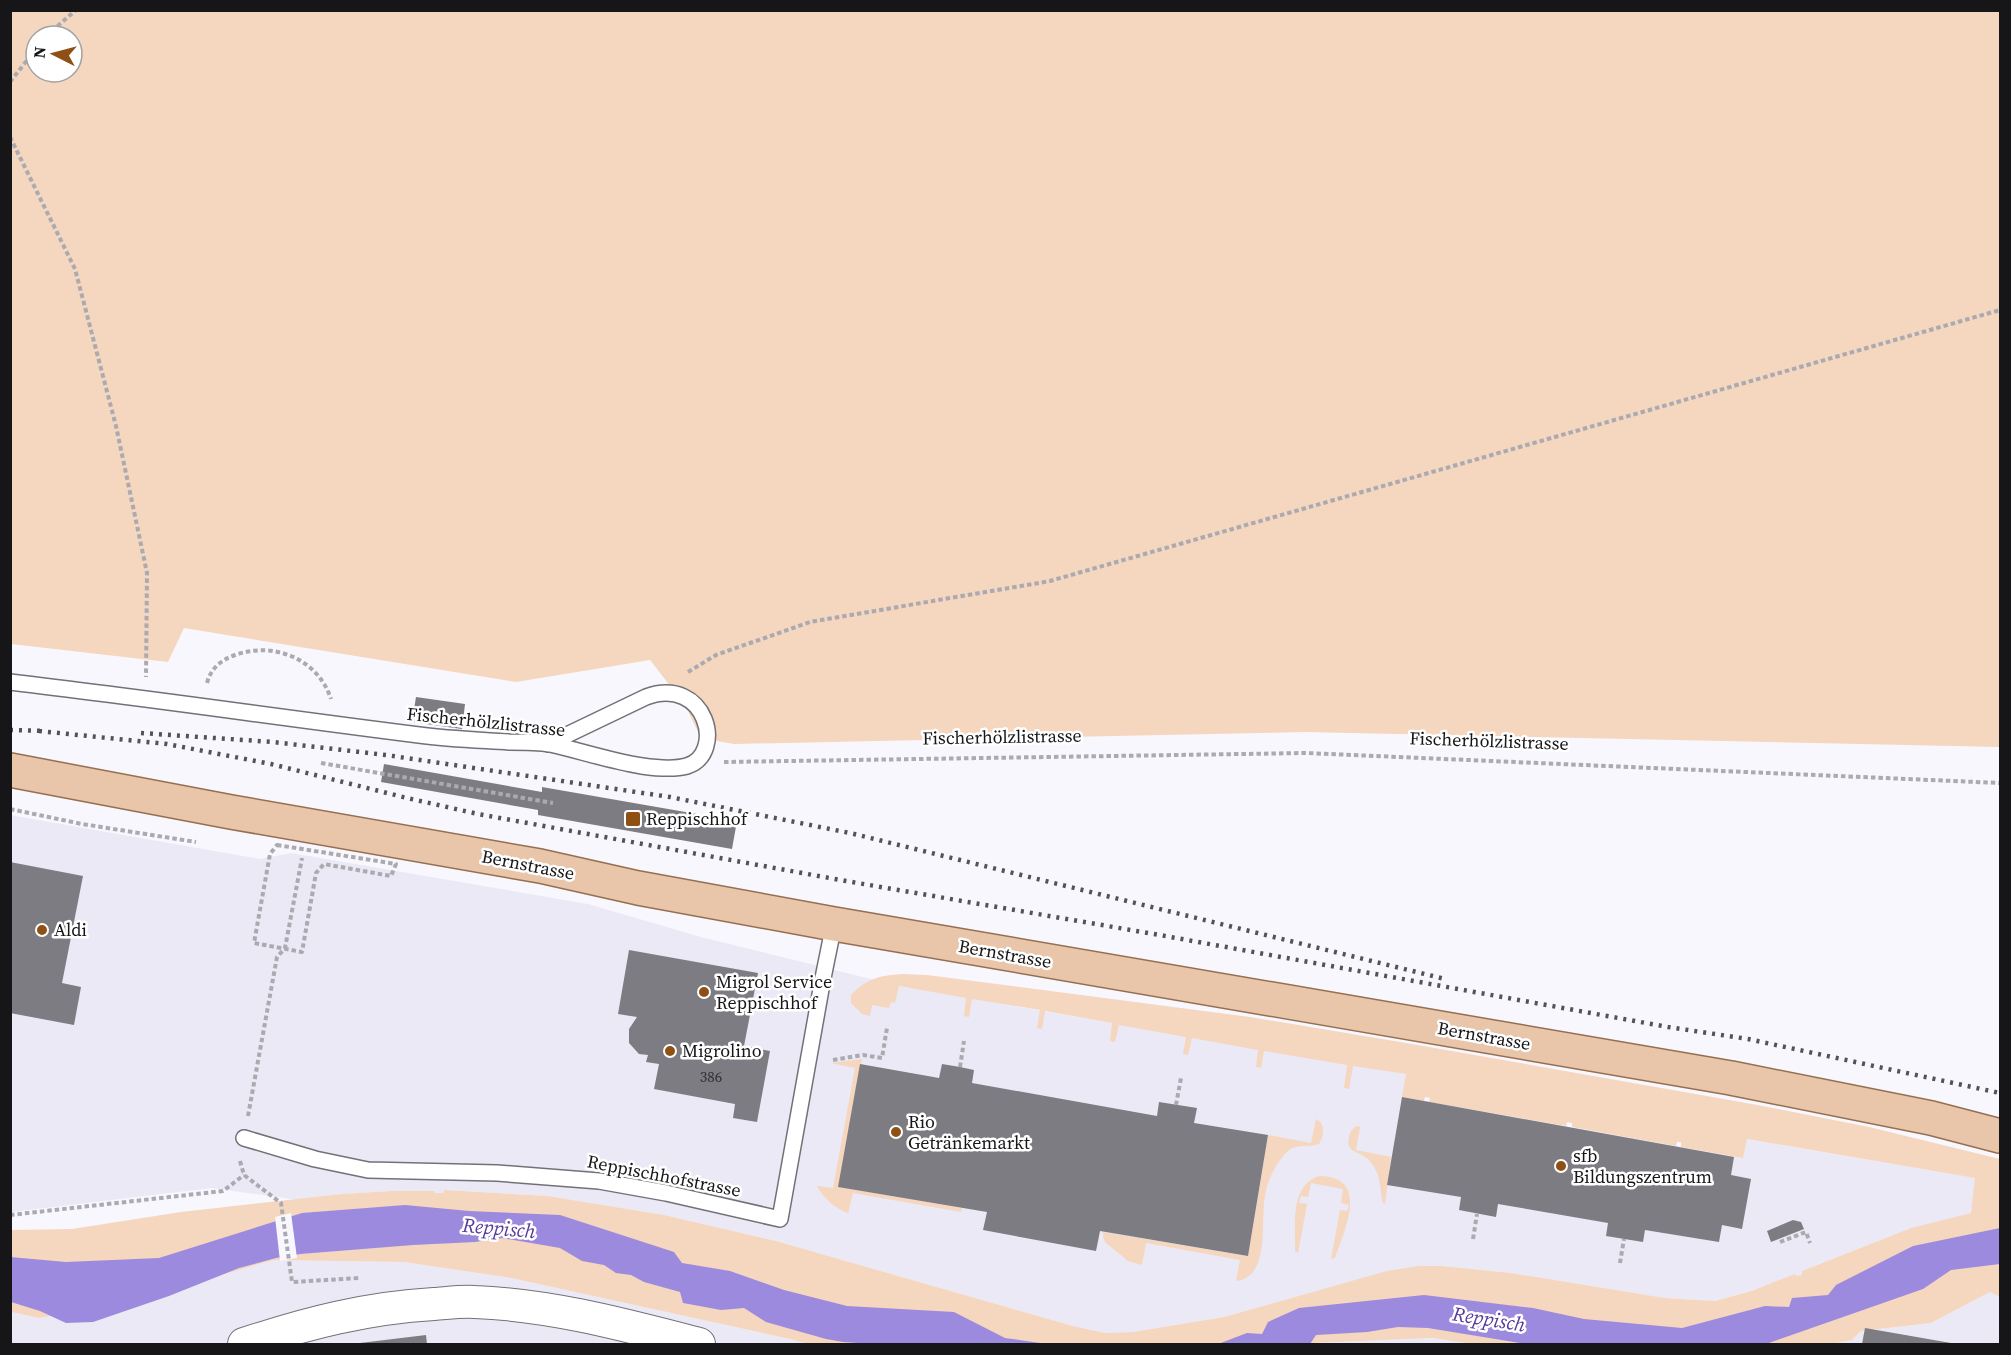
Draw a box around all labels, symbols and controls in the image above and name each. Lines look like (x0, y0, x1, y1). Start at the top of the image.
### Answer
north arrow (24, 24, 84, 84)
text: N (28, 45, 51, 59)
street label: Fischerhölzlistrasse (406, 701, 567, 742)
street label: Fischerhölzlistrasse (922, 723, 1082, 750)
street label: Fischerhölzlistrasse (1409, 725, 1569, 756)
place label: Reppischhof (646, 806, 749, 831)
marker: Reppischhof (624, 810, 642, 828)
street label: Bernstrasse (480, 843, 577, 886)
place label: Aldi (54, 917, 87, 942)
marker: Aldi (35, 923, 49, 937)
street label: Bernstrasse (957, 933, 1054, 974)
place label: Migrol Service Reppischhof (716, 969, 832, 1015)
marker: Migrol Service Reppischhof (697, 985, 711, 999)
street label: Bernstrasse (1436, 1015, 1533, 1056)
place label: Migrolino (682, 1038, 762, 1063)
marker: Migrolino (663, 1044, 677, 1058)
house number: 386 (700, 1066, 722, 1087)
place label: Rio Getränkemarkt (908, 1109, 1030, 1155)
marker: Rio Getränkemarkt (889, 1125, 903, 1139)
place label: sfb Bildungszentrum (1573, 1143, 1712, 1189)
street label: Reppischhofstrasse (585, 1148, 743, 1203)
marker: sfb Bildungszentrum (1554, 1159, 1568, 1173)
water label: Reppisch (460, 1211, 537, 1245)
water label: Reppisch (1450, 1299, 1527, 1339)

